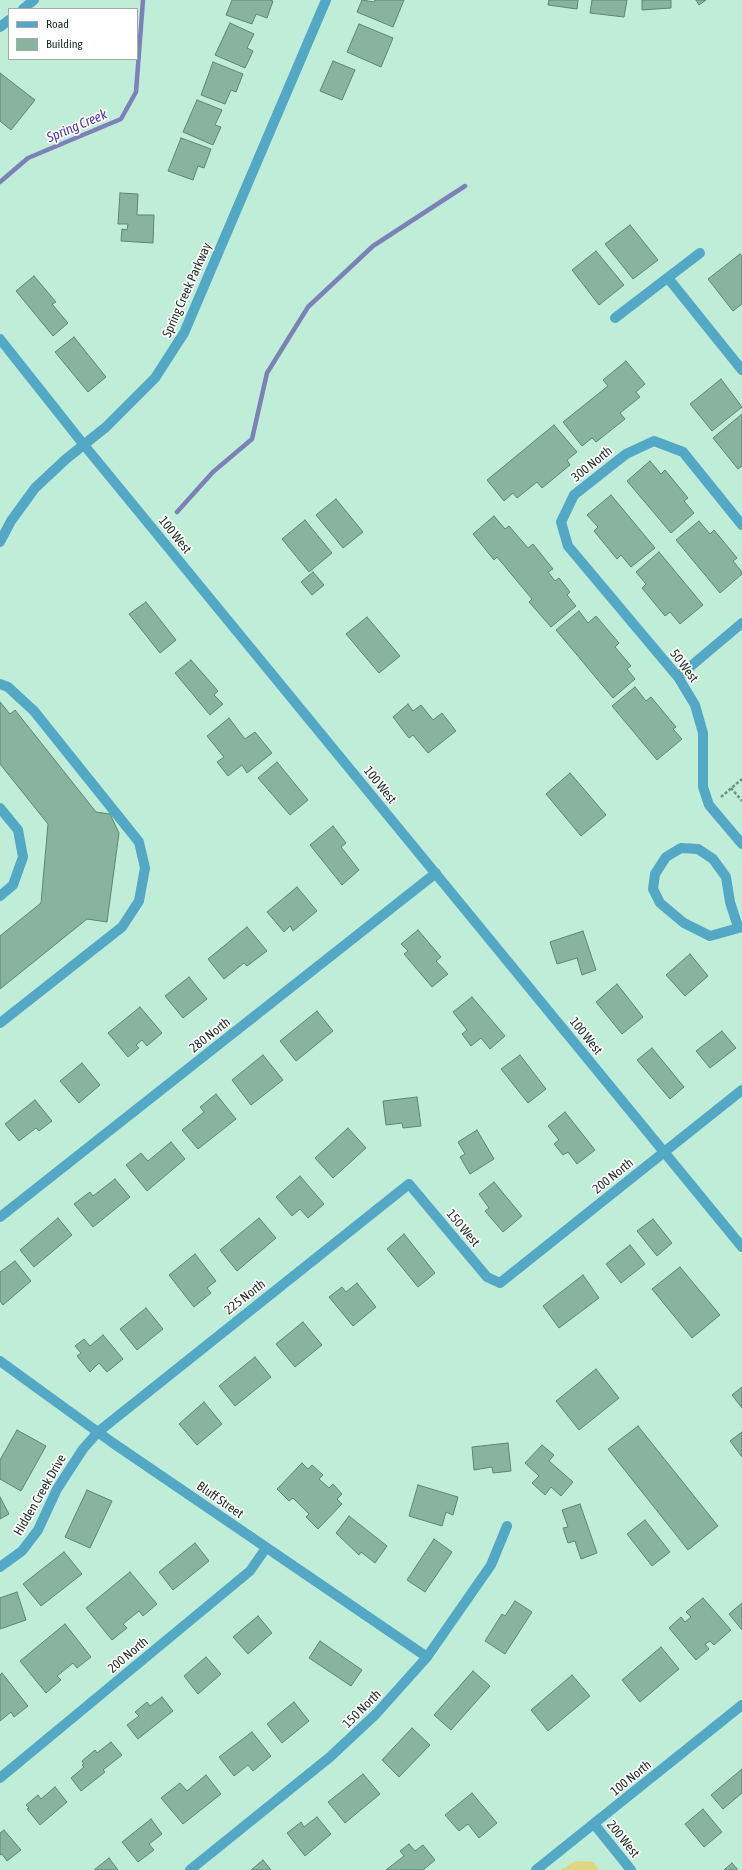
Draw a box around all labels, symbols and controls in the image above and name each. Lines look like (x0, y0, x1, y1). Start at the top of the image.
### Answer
legend (8, 8, 138, 60)
text: Road (46, 17, 69, 31)
text: Building (46, 37, 83, 51)
water label: Spring Creek (44, 106, 110, 146)
street label: Spring Creek Parkway (159, 240, 215, 340)
street label: 300 North (569, 443, 615, 485)
street label: 100 West (155, 513, 195, 557)
street label: 50 West (667, 646, 701, 686)
street label: 100 West (360, 763, 400, 807)
street label: 280 North (186, 1014, 234, 1056)
street label: 100 West (566, 1014, 606, 1058)
street label: 200 North (590, 1155, 636, 1197)
street label: 150 West (443, 1206, 483, 1250)
street label: 225 North (221, 1276, 269, 1318)
street label: Hidden Creek Drive (10, 1452, 70, 1538)
street label: Bluff Street (194, 1478, 246, 1522)
street label: 200 North (105, 1634, 151, 1676)
street label: 150 North (340, 1687, 384, 1731)
street label: 100 North (608, 1757, 654, 1799)
street label: 200 West (603, 1817, 643, 1861)

